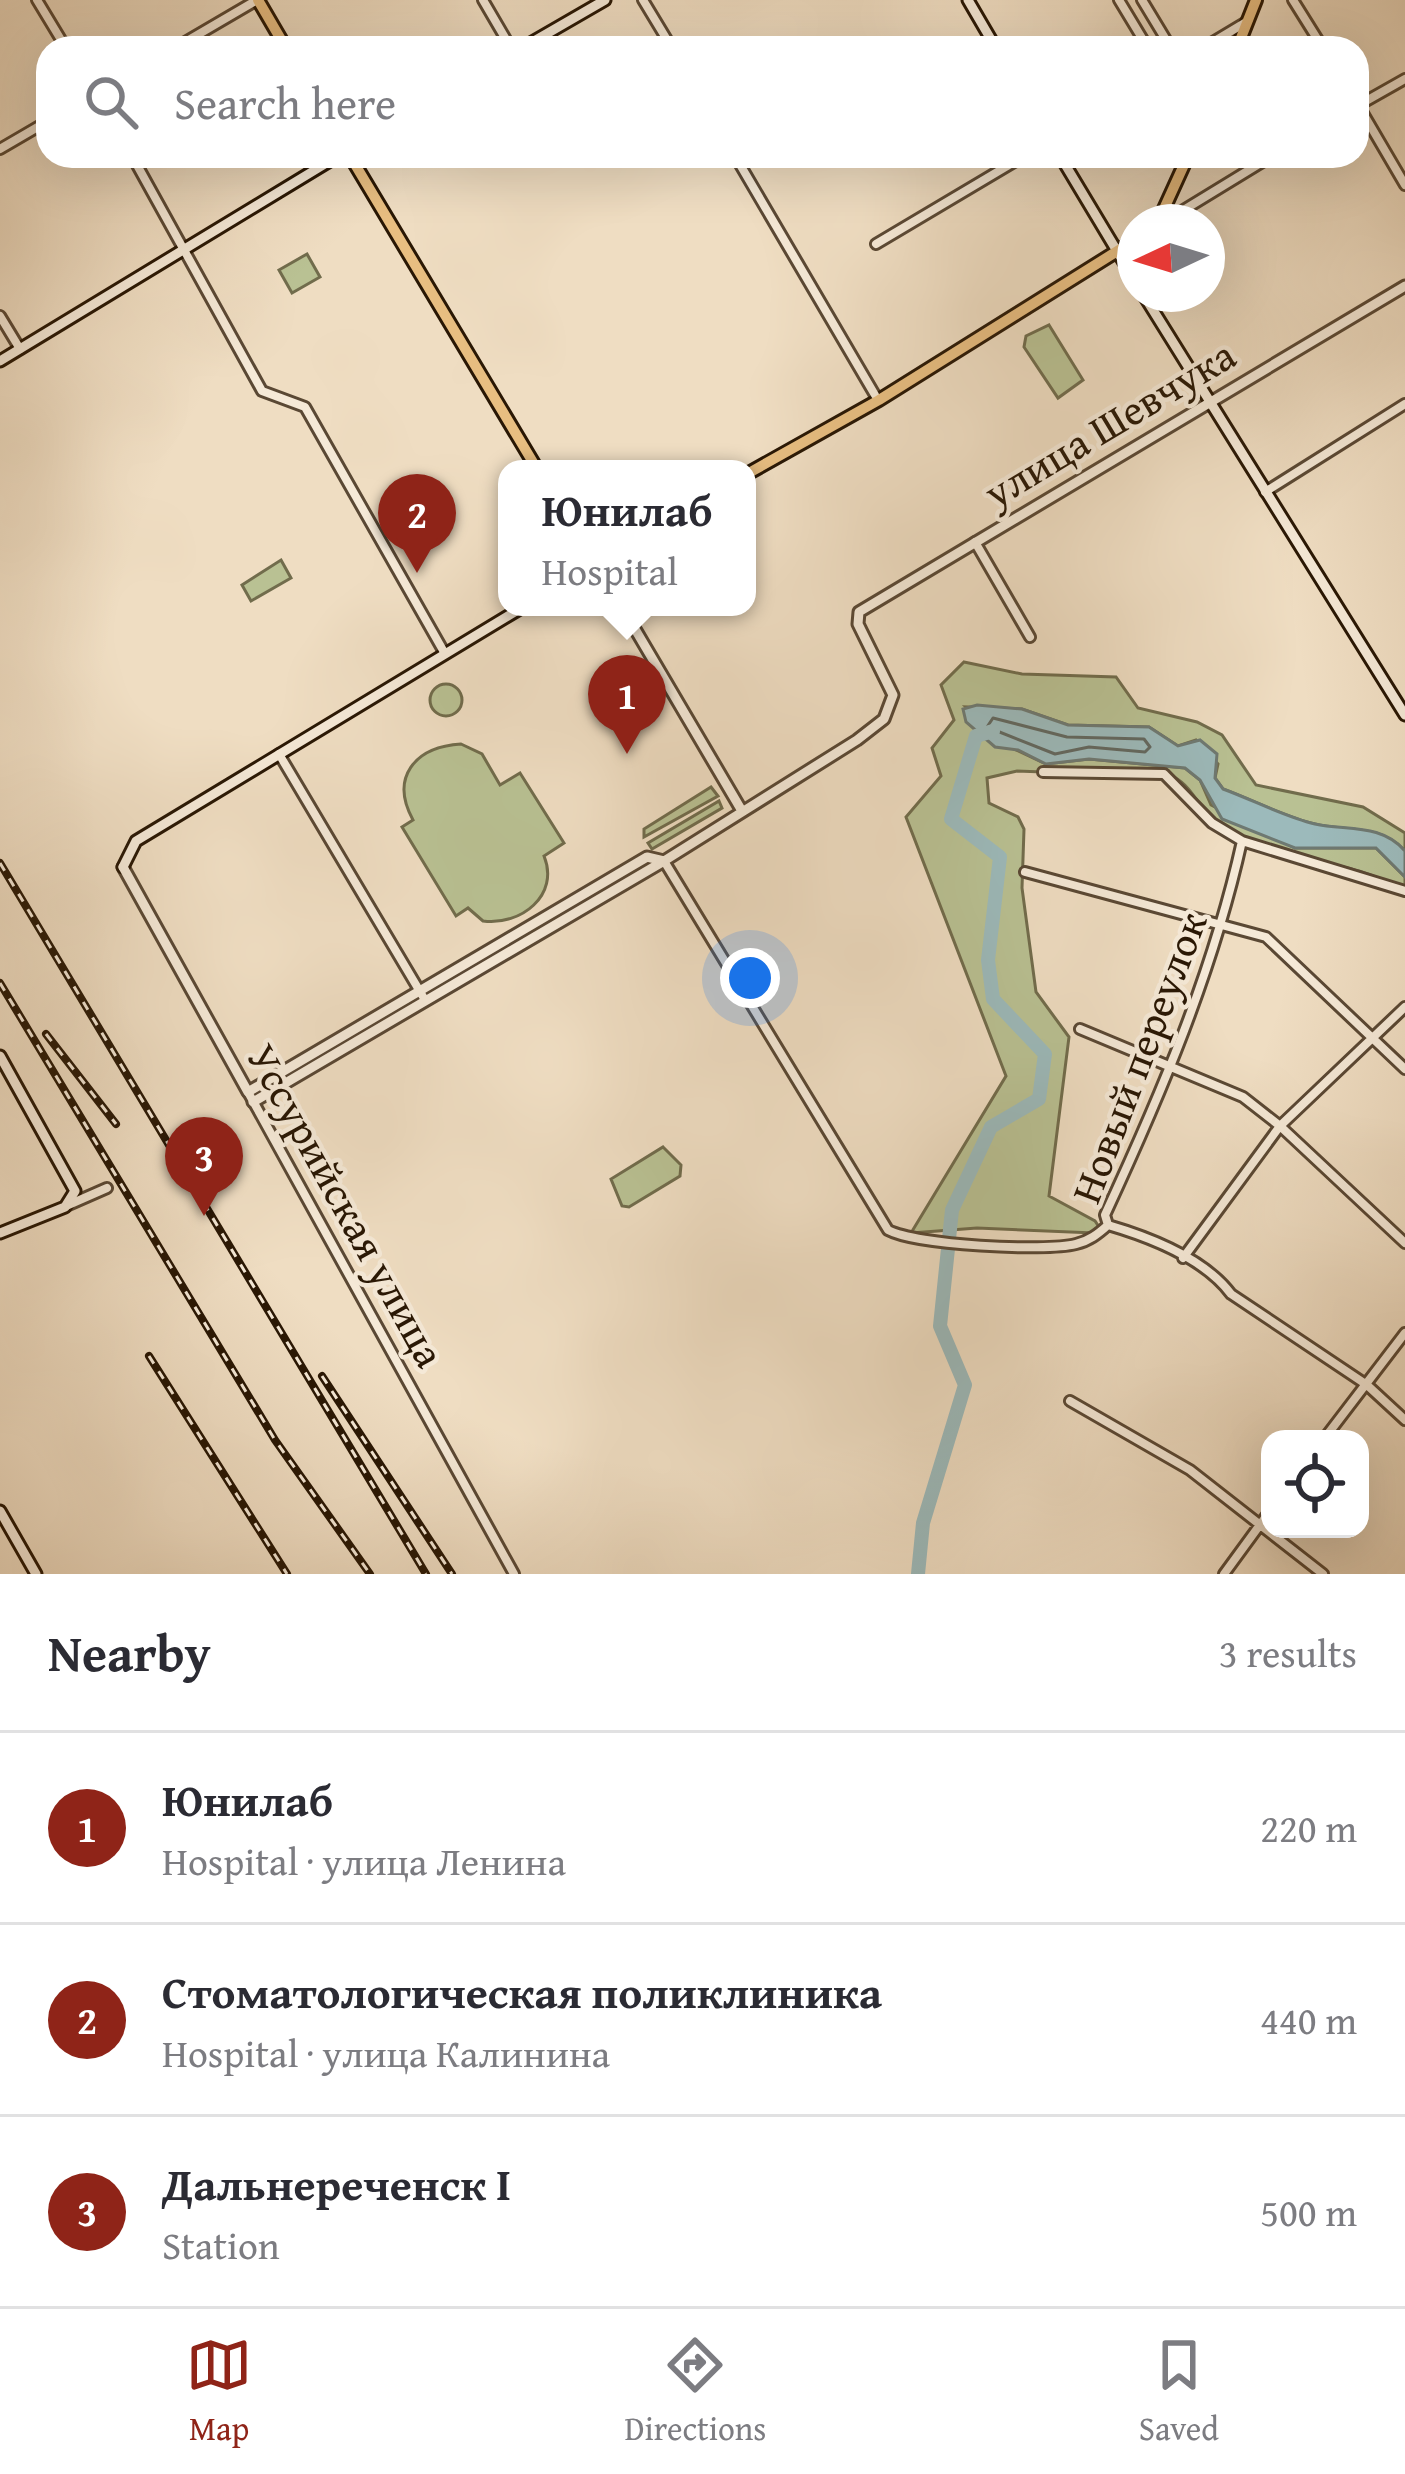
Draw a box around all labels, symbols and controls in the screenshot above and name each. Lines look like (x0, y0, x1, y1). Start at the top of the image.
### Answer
search box (36, 36, 1369, 168)
icon: search (78, 69, 144, 135)
text: Search here (174, 70, 396, 135)
north arrow (1117, 204, 1225, 312)
street label: улица Шевчука (971, 324, 1246, 523)
popup (498, 460, 756, 616)
pin: 2 (378, 474, 456, 573)
text: Юнилаб (541, 477, 713, 542)
text: Hospital (541, 542, 678, 599)
pin: 1 (588, 655, 666, 754)
street label: Новый переулок (1054, 903, 1222, 1211)
your location (720, 948, 780, 1008)
street label: Уссурийская улица (233, 1032, 461, 1378)
pin: 3 (165, 1117, 243, 1216)
map controls (1261, 1430, 1369, 1538)
button: locate (1261, 1430, 1369, 1538)
text: Nearby (48, 1615, 211, 1690)
text: 3 results (1219, 1624, 1357, 1681)
text: Юнилаб (162, 1767, 333, 1832)
text: 1 (77, 1799, 97, 1856)
text: 220 m (1260, 1799, 1357, 1856)
text: Hospital · улица Ленина (162, 1832, 566, 1889)
text: Стоматологическая поликлиника (162, 1959, 882, 2024)
text: 2 (77, 1991, 97, 2048)
text: 440 m (1260, 1991, 1357, 2048)
text: Hospital · улица Калинина (162, 2024, 610, 2081)
text: Дальнереченск I (162, 2151, 511, 2216)
text: 3 (77, 2183, 97, 2240)
text: 500 m (1260, 2183, 1357, 2240)
text: Station (162, 2216, 280, 2273)
tab: Map (186, 2332, 252, 2452)
tab: Directions (625, 2332, 766, 2452)
tab: Saved (1139, 2332, 1219, 2452)

